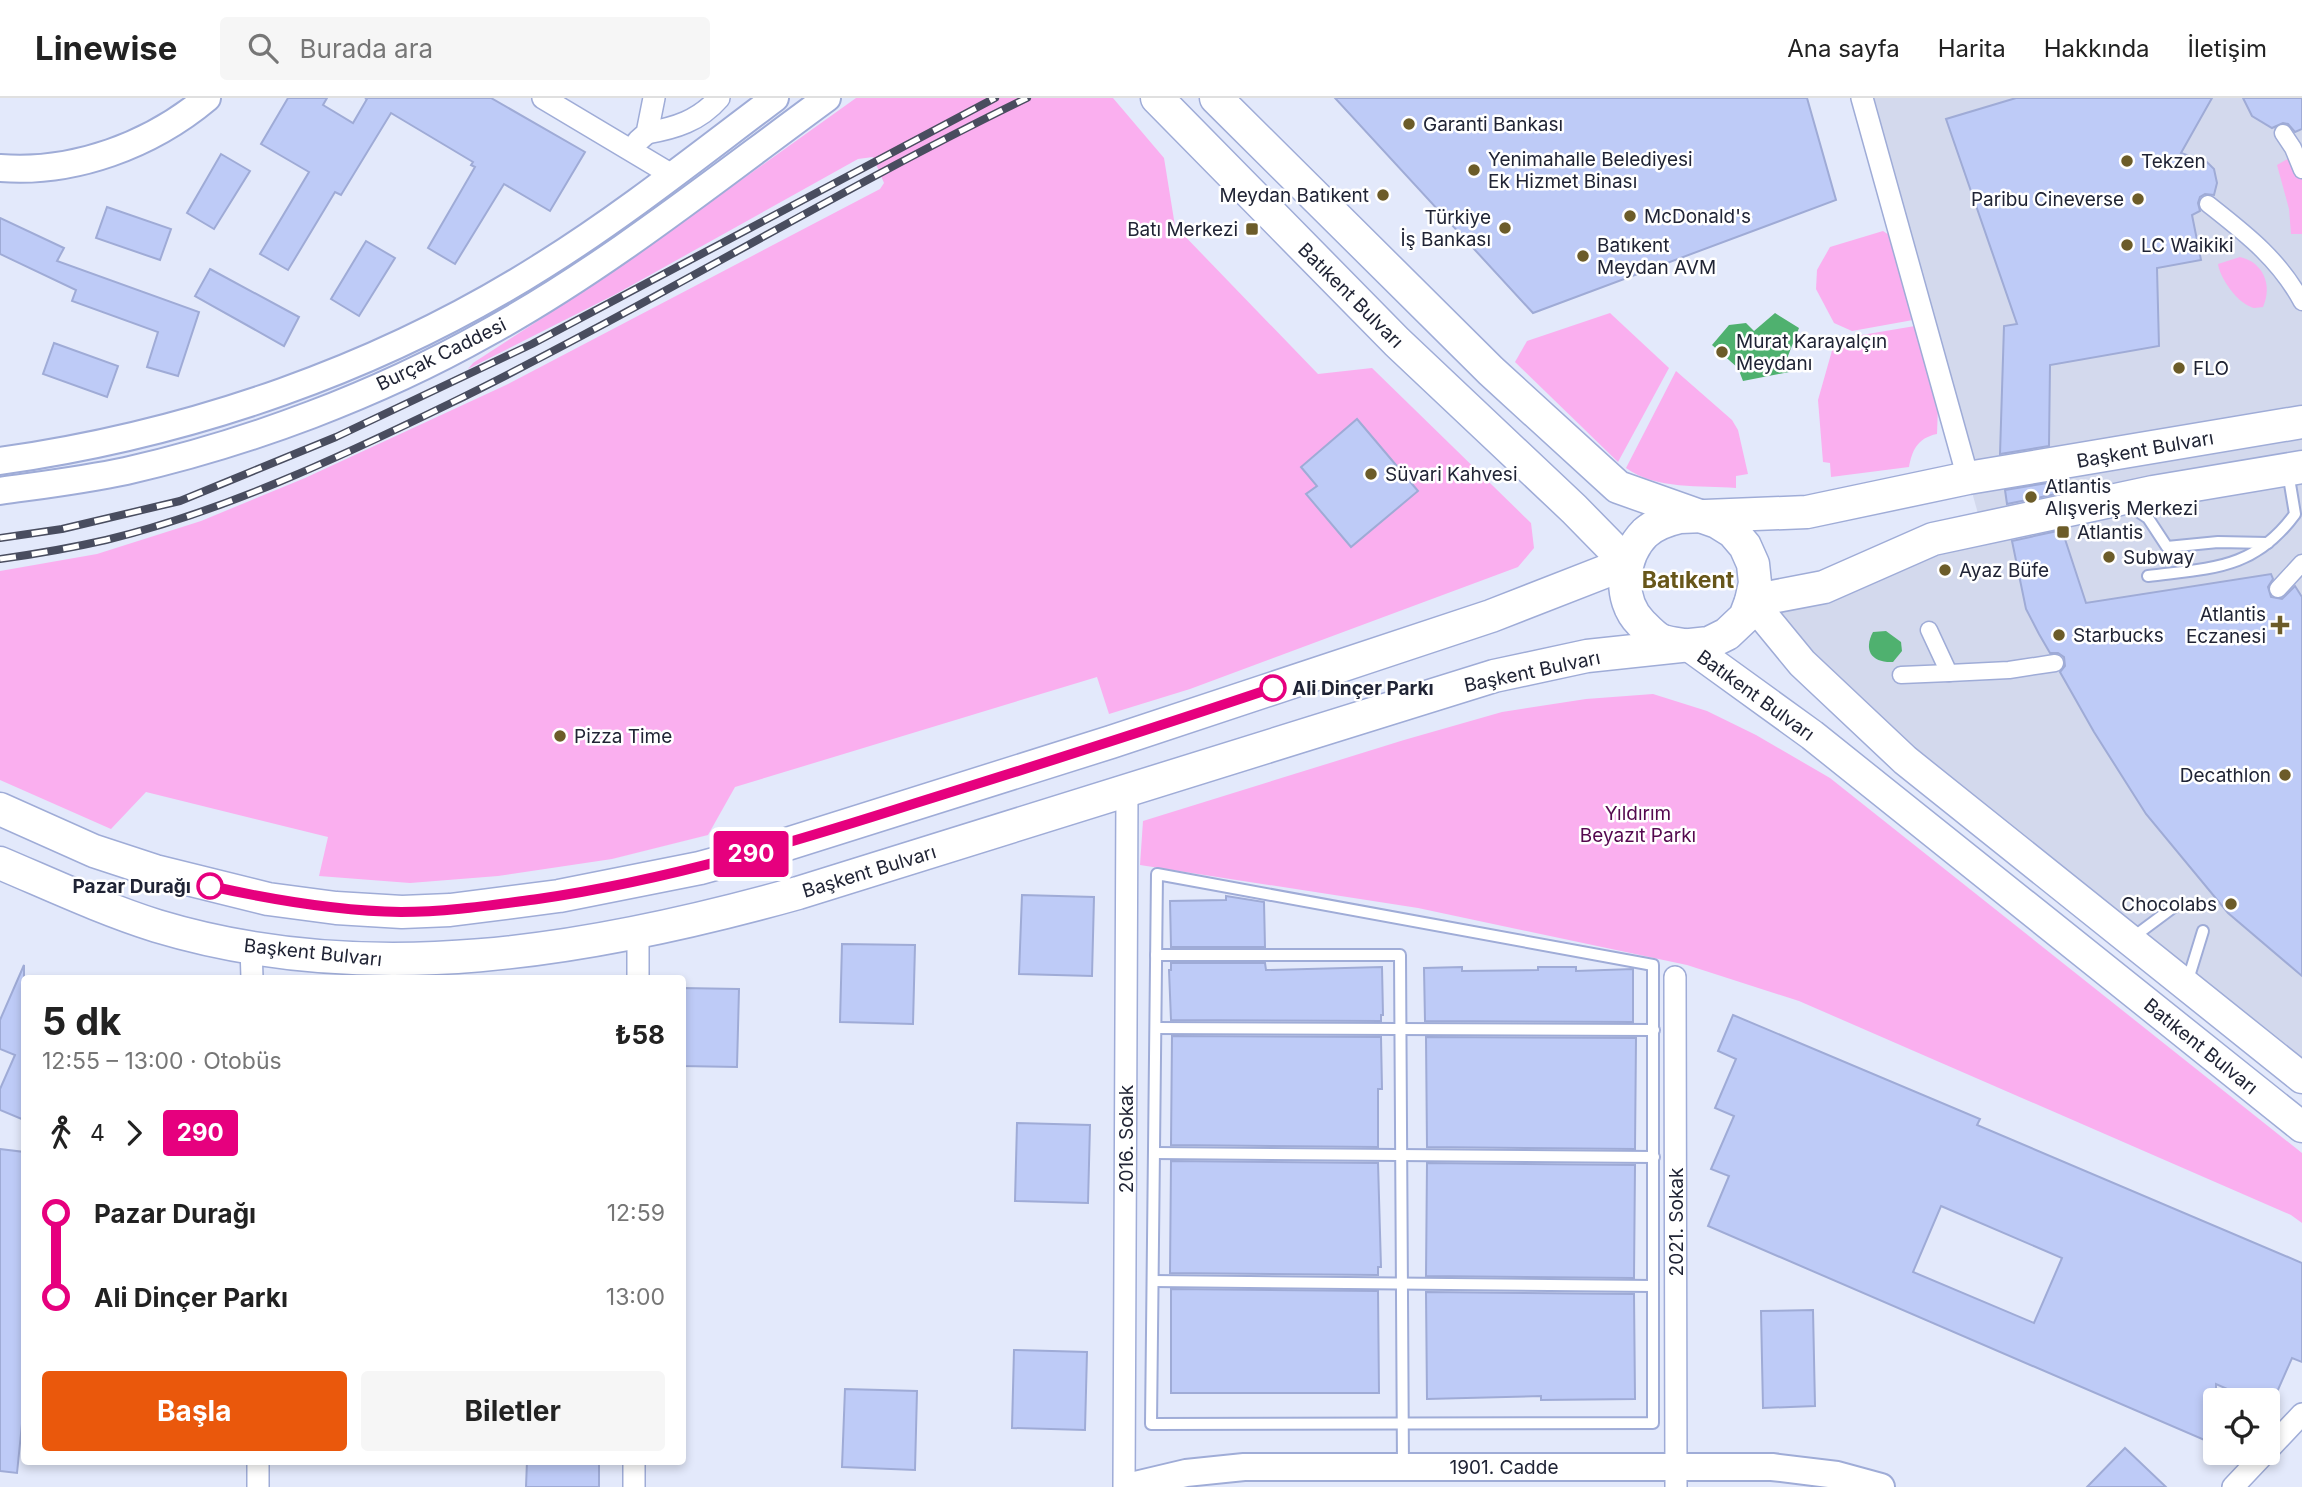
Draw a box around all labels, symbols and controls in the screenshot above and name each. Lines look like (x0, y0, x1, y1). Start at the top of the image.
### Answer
search box (220, 17, 710, 80)
text: Linewise (35, 28, 178, 68)
icon: search (244, 29, 282, 67)
text: Burada ara (300, 33, 433, 64)
text: Ana sayfa (1787, 34, 1900, 63)
text: Harita (1938, 34, 2006, 63)
text: Hakkında (2044, 34, 2150, 63)
text: İletişim (2188, 34, 2267, 63)
place label: Garanti Bankası (1423, 113, 1563, 136)
marker: Garanti Bankası (1401, 116, 1417, 132)
place label: Yenimahalle Belediyesi Ek Hizmet Binası (1488, 148, 1693, 193)
place label: Tekzen (2141, 150, 2206, 173)
marker: Tekzen (2119, 153, 2135, 169)
marker: Yenimahalle Belediyesi Ek Hizmet Binası (1466, 162, 1482, 178)
place label: Meydan Batıkent (1220, 184, 1369, 207)
marker: Meydan Batıkent (1375, 187, 1391, 203)
place label: Paribu Cineverse (1971, 188, 2124, 211)
marker: Paribu Cineverse (2130, 191, 2146, 207)
place label: McDonald's (1644, 205, 1751, 228)
place label: Türkiye İş Bankası (1400, 206, 1491, 251)
marker: McDonald's (1622, 208, 1638, 224)
place label: Batı Merkezi (1127, 218, 1238, 241)
marker: Türkiye İş Bankası (1497, 220, 1513, 236)
marker: Batı Merkezi (1244, 221, 1260, 237)
place label: Batıkent Meydan AVM (1597, 234, 1716, 279)
place label: LC Waikiki (2141, 234, 2234, 257)
marker: LC Waikiki (2119, 237, 2135, 253)
street label: Batıkent Bulvarı (1293, 238, 1408, 353)
marker: Batıkent Meydan AVM (1575, 248, 1591, 264)
street label: Burçak Caddesi (373, 313, 510, 396)
place label: Murat Karayalçın Meydanı (1736, 330, 1887, 375)
marker: Murat Karayalçın Meydanı (1714, 344, 1730, 360)
place label: FLO (2193, 357, 2229, 380)
marker: FLO (2171, 360, 2187, 376)
street label: Başkent Bulvarı (2075, 426, 2215, 473)
place label: Süvari Kahvesi (1385, 463, 1517, 486)
marker: Süvari Kahvesi (1363, 466, 1379, 482)
place label: Atlantis Alışveriş Merkezi (2045, 475, 2198, 520)
marker: Atlantis Alışveriş Merkezi (2023, 489, 2039, 505)
place label: Atlantis (2077, 521, 2143, 544)
marker: Atlantis (2055, 524, 2071, 540)
place label: Subway (2123, 546, 2195, 569)
marker: Subway (2101, 549, 2117, 565)
place label: Ayaz Büfe (1959, 559, 2049, 582)
marker: Ayaz Büfe (1937, 562, 1953, 578)
district label: Batıkent (1642, 566, 1735, 594)
place label: Atlantis Eczanesi (2186, 603, 2266, 648)
marker: Atlantis Eczanesi (2272, 617, 2288, 633)
place label: Starbucks (2073, 624, 2164, 647)
marker: Starbucks (2051, 627, 2067, 643)
street label: Batıkent Bulvarı (1693, 645, 1819, 746)
street label: Başkent Bulvarı (1462, 646, 1602, 697)
marker: Ali Dinçer Parkı (1260, 675, 1286, 701)
place label: Ali Dinçer Parkı (1292, 677, 1434, 700)
place label: Pizza Time (574, 725, 672, 748)
marker: Pizza Time (552, 728, 568, 744)
place label: Decathlon (2180, 764, 2271, 787)
marker: Decathlon (2277, 767, 2293, 783)
park label: Yıldırım Beyazıt Parkı (1580, 802, 1696, 847)
line badge: 290 (711, 831, 791, 877)
text: 290 (728, 839, 774, 868)
street label: Başkent Bulvarı (799, 840, 939, 903)
marker: Pazar Durağı (197, 873, 223, 899)
place label: Pazar Durağı (73, 875, 191, 898)
place label: Chocolabs (2121, 893, 2217, 916)
marker: Chocolabs (2223, 896, 2239, 912)
street label: Başkent Bulvarı (243, 934, 383, 971)
street label: Batıkent Bulvarı (2139, 994, 2262, 1099)
text: 5 dk (42, 998, 121, 1044)
text: ₺58 (615, 1019, 665, 1050)
text: 12:55 – 13:00 · Otobüs (42, 1047, 282, 1075)
street label: 2016. Sokak (1115, 1084, 1138, 1193)
icon: walk (42, 1114, 80, 1152)
icon: forward (115, 1114, 153, 1152)
text: 290 (177, 1118, 224, 1147)
text: 4 (90, 1119, 105, 1147)
street label: 2021. Sokak (1665, 1167, 1688, 1276)
text: Pazar Durağı (94, 1198, 256, 1229)
text: 12:59 (607, 1199, 665, 1227)
text: Ali Dinçer Parkı (94, 1282, 288, 1313)
text: 13:00 (606, 1283, 665, 1311)
button: Başla (42, 1371, 347, 1451)
button: Biletler (361, 1371, 665, 1451)
map controls (2203, 1388, 2280, 1465)
button: locate (2203, 1388, 2280, 1465)
street label: 1901. Cadde (1450, 1456, 1558, 1479)

